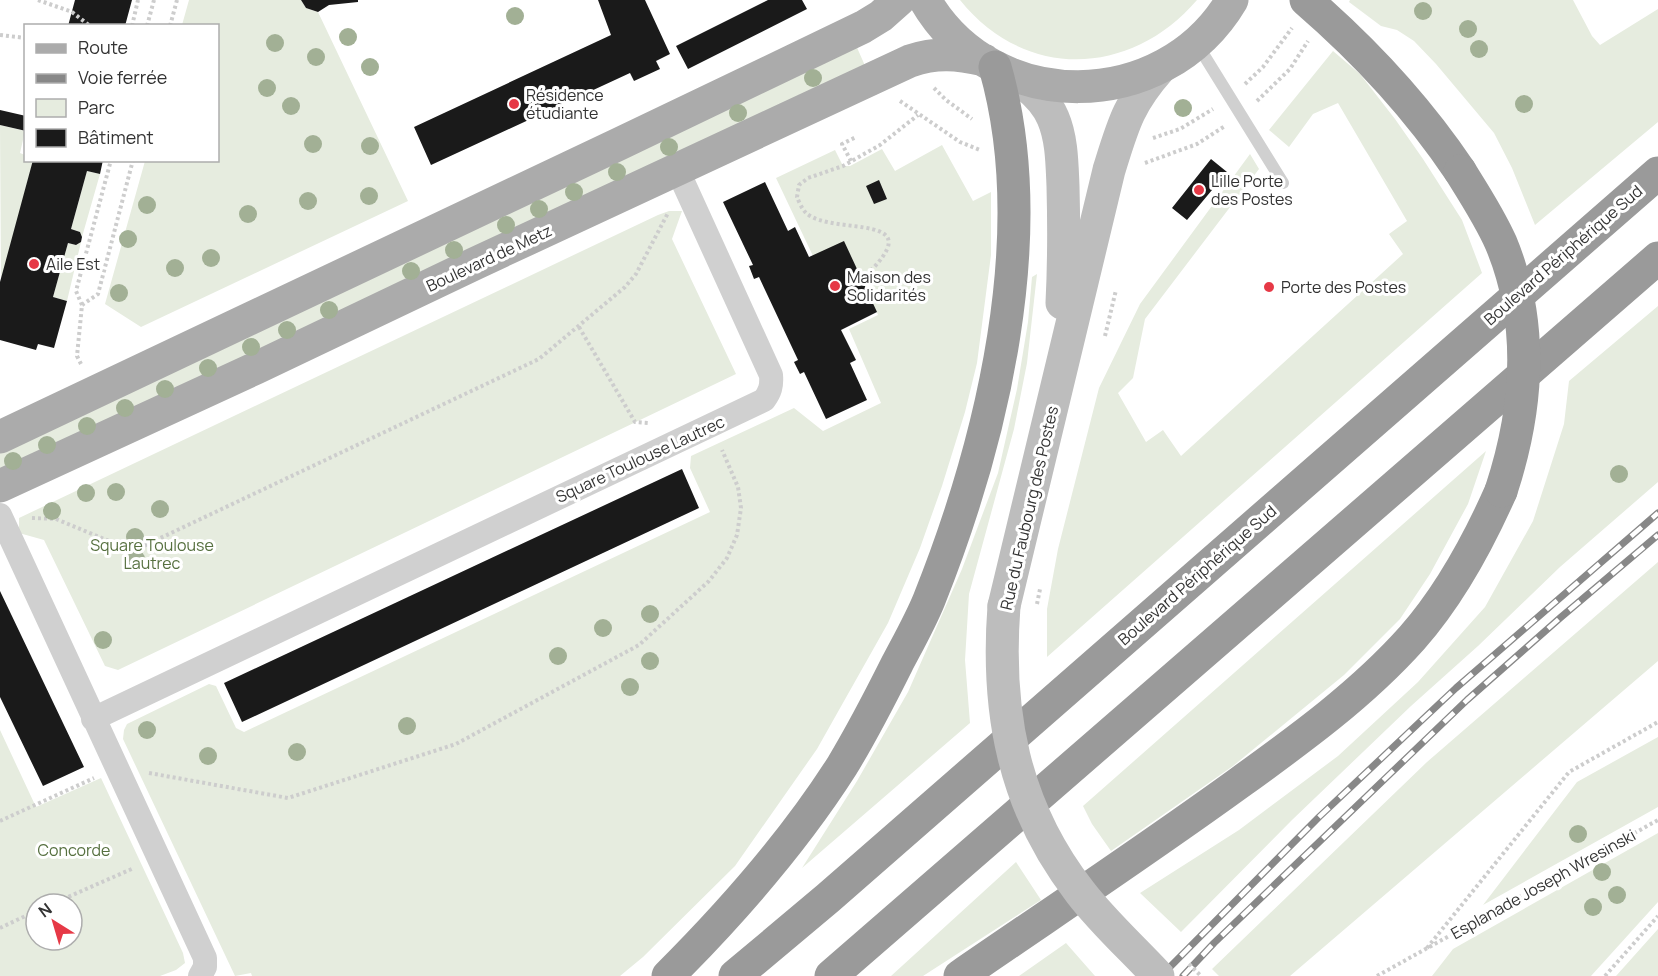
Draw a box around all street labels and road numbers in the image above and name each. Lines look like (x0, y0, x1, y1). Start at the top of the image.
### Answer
street label: Boulevard Périphérique Sud (1479, 180, 1647, 330)
street label: Boulevard de Metz (423, 219, 555, 297)
street label: Rue du Faubourg des Postes (995, 404, 1063, 612)
street label: Square Toulouse Lautrec (552, 410, 728, 508)
street label: Boulevard Périphérique Sud (1113, 500, 1281, 650)
street label: Esplanade Joseph Wresinski (1447, 824, 1639, 944)

